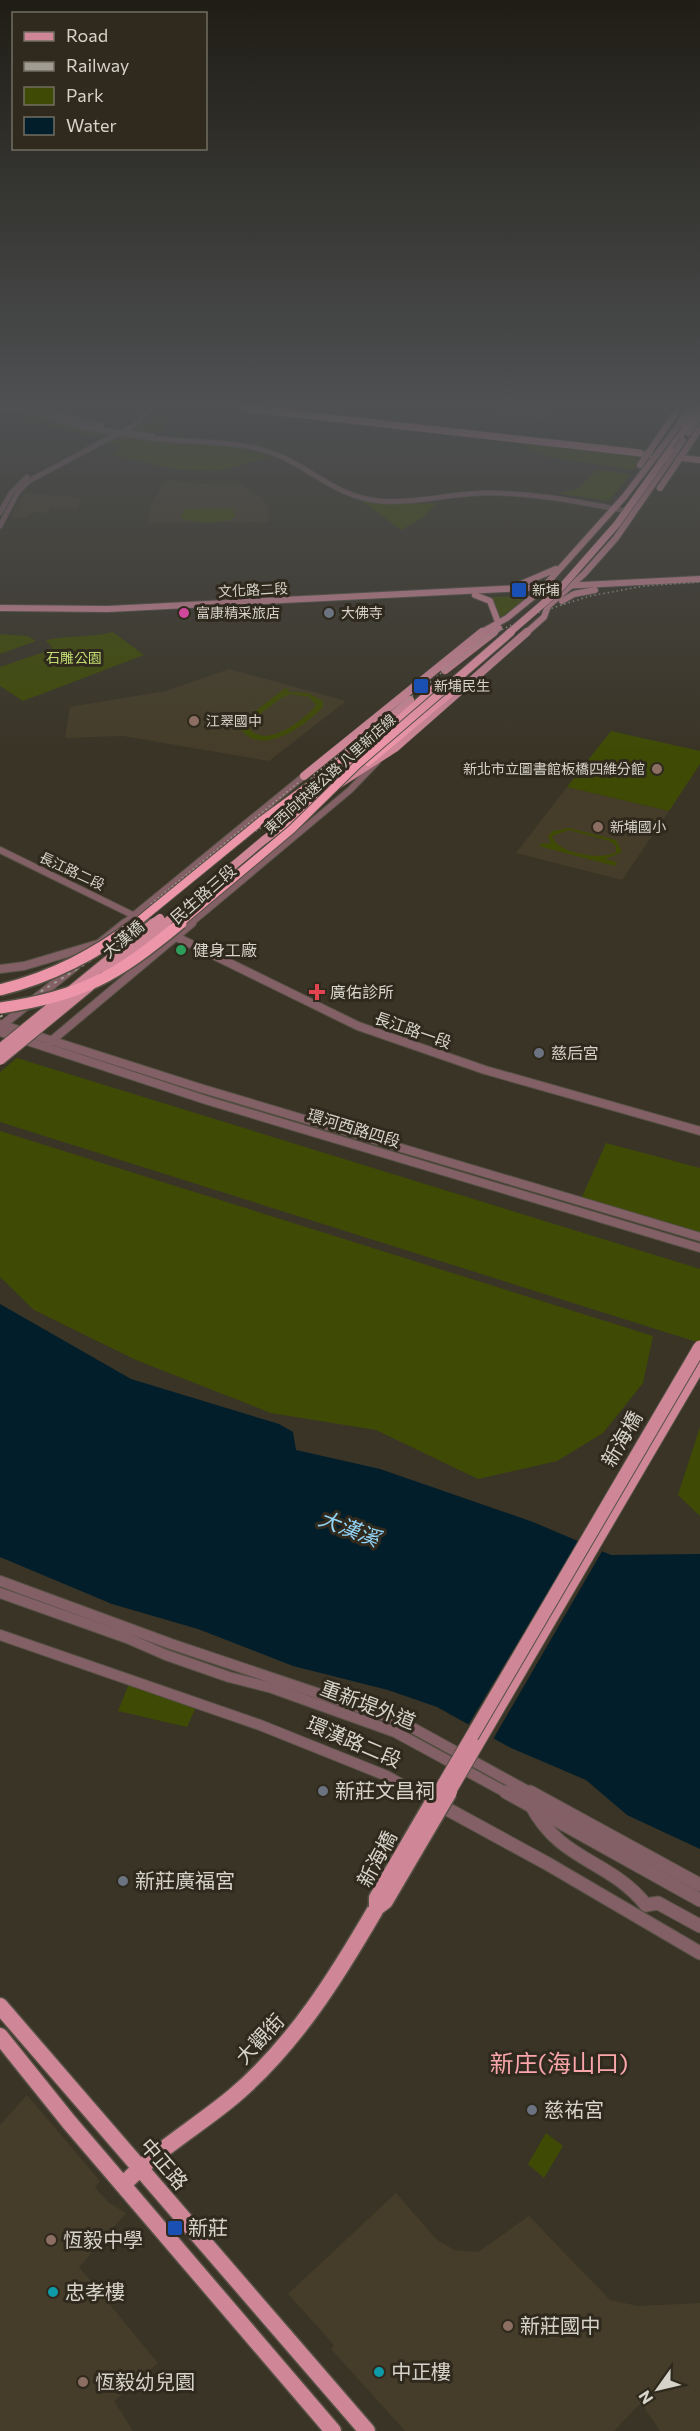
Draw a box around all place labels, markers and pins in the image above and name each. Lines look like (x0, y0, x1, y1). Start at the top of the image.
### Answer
marker: 新埔 (510, 581, 528, 599)
place label: 新埔 (532, 581, 560, 598)
place label: 富康精采旅店 (196, 604, 280, 621)
place label: 大佛寺 (341, 604, 383, 621)
marker: 富康精采旅店 (177, 606, 191, 620)
marker: 大佛寺 (322, 606, 336, 620)
marker: 新埔民生 (412, 677, 430, 695)
place label: 新埔民生 (434, 677, 490, 694)
place label: 江翠國中 (206, 712, 262, 729)
marker: 江翠國中 (187, 714, 201, 728)
place label: 新北市立圖書館板橋四維分館 (463, 760, 645, 777)
marker: 新北市立圖書館板橋四維分館 (650, 762, 664, 776)
place label: 新埔國小 (610, 818, 666, 835)
marker: 新埔國小 (591, 820, 605, 834)
place label: 健身工廠 (193, 940, 257, 959)
marker: 健身工廠 (174, 943, 188, 957)
place label: 廣佑診所 (330, 982, 394, 1001)
marker: 廣佑診所 (308, 983, 326, 1001)
place label: 慈后宮 (551, 1043, 599, 1062)
marker: 慈后宮 (532, 1046, 546, 1060)
place label: 新莊文昌祠 (335, 1778, 435, 1802)
marker: 新莊文昌祠 (316, 1784, 330, 1798)
place label: 新莊廣福宮 (135, 1868, 235, 1892)
marker: 新莊廣福宮 (116, 1874, 130, 1888)
place label: 慈祐宮 (544, 2097, 604, 2121)
marker: 慈祐宮 (525, 2103, 539, 2117)
place label: 新莊 (188, 2215, 228, 2239)
marker: 新莊 (166, 2219, 184, 2237)
place label: 恆毅中學 (63, 2227, 143, 2251)
marker: 恆毅中學 (44, 2233, 58, 2247)
place label: 忠孝樓 (65, 2279, 125, 2303)
marker: 忠孝樓 (46, 2285, 60, 2299)
place label: 新莊國中 (520, 2313, 600, 2337)
marker: 新莊國中 (501, 2319, 515, 2333)
place label: 中正樓 (391, 2359, 451, 2383)
marker: 中正樓 (372, 2365, 386, 2379)
place label: 恆毅幼兒園 (95, 2369, 195, 2393)
marker: 恆毅幼兒園 (76, 2375, 90, 2389)

